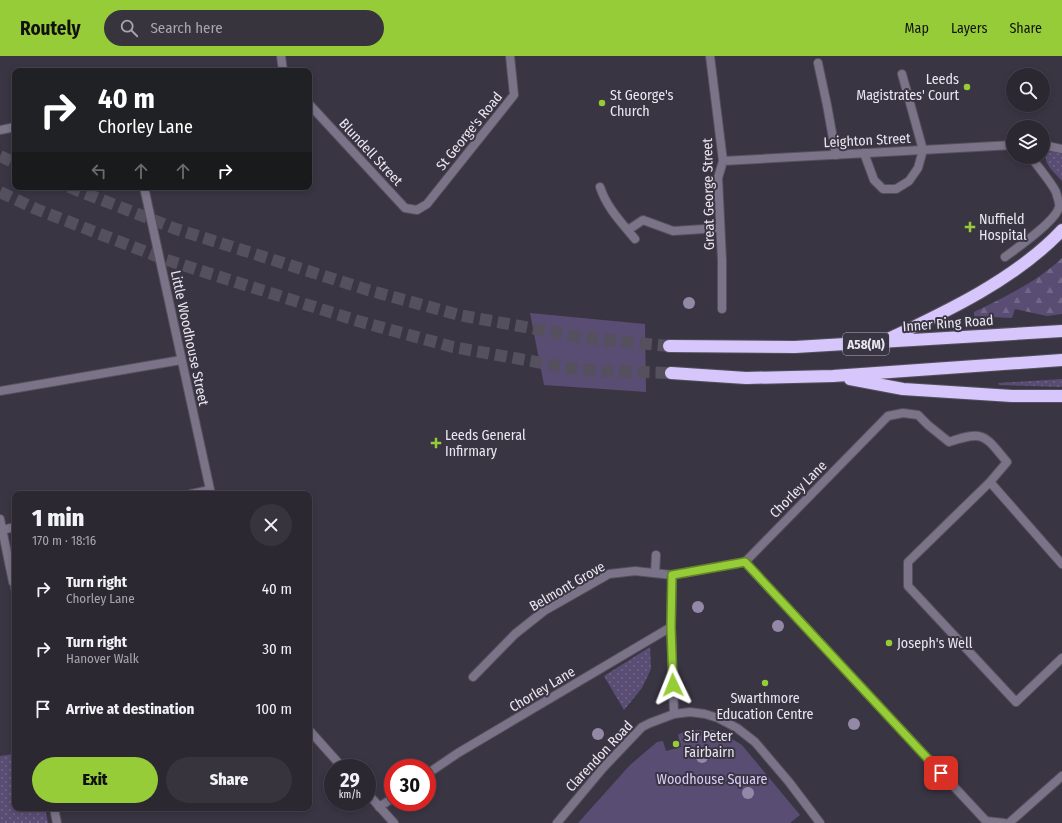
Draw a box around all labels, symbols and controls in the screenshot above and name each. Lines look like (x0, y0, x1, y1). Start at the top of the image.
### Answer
search box (104, 10, 384, 46)
text: Routely (20, 17, 80, 40)
icon: search (118, 17, 140, 39)
text: Search here (150, 19, 223, 37)
text: Map (905, 20, 929, 37)
text: Layers (951, 20, 987, 37)
text: Share (1009, 20, 1042, 37)
map controls (1006, 68, 1050, 164)
button: search (1006, 68, 1050, 112)
place label: Leeds Magistrates' Court (856, 71, 959, 104)
text: 40 m (98, 82, 155, 115)
marker: Leeds Magistrates' Court (962, 82, 972, 92)
icon: right (32, 84, 84, 136)
place label: St George's Church (610, 87, 674, 120)
street label: St George's Road (433, 89, 506, 174)
marker: St George's Church (597, 98, 607, 108)
street label: Blundell Street (335, 115, 406, 190)
text: Chorley Lane (98, 116, 193, 138)
button: layers (1006, 120, 1050, 164)
street label: Leighton Street (823, 130, 911, 151)
street label: Great George Street (699, 137, 718, 250)
icon: left (88, 160, 110, 182)
icon: ahead (130, 160, 152, 182)
icon: ahead (172, 160, 194, 182)
icon: right (214, 160, 236, 182)
place label: Nuffield Hospital (979, 211, 1027, 244)
marker: Nuffield Hospital (964, 221, 976, 233)
street label: Little Woodhouse Street (167, 269, 212, 408)
street label: Inner Ring Road (902, 312, 994, 335)
road number: A58(M) (843, 333, 889, 355)
place label: Leeds General Infirmary (445, 427, 526, 460)
marker: Leeds General Infirmary (430, 437, 442, 449)
street label: Chorley Lane (766, 457, 831, 521)
text: 1 min (32, 504, 84, 532)
button: close (250, 504, 292, 546)
text: 170 m · 18:16 (32, 533, 96, 548)
street label: Belmont Grove (526, 558, 608, 615)
text: Turn right (66, 573, 127, 591)
icon: right (32, 578, 54, 600)
text: 40 m (262, 580, 292, 598)
text: Chorley Lane (66, 591, 135, 606)
text: Turn right (66, 633, 127, 651)
place label: Joseph's Well (897, 635, 973, 652)
icon: right (32, 638, 54, 660)
marker: Joseph's Well (884, 638, 894, 648)
text: 30 m (262, 640, 292, 658)
text: Hanover Walk (66, 651, 139, 666)
street label: Chorley Lane (506, 663, 578, 716)
position arrow (652, 664, 694, 706)
marker: Swarthmore Education Centre (760, 678, 770, 688)
place label: Swarthmore Education Centre (716, 690, 814, 723)
icon: arrive (32, 698, 54, 720)
text: Arrive at destination (66, 700, 194, 718)
text: 100 m (255, 700, 292, 718)
street label: Clarendon Road (562, 717, 637, 795)
place label: Sir Peter Fairbairn (684, 728, 735, 761)
marker: Sir Peter Fairbairn (671, 739, 681, 749)
pin (924, 756, 958, 790)
button: Exit (32, 757, 158, 803)
button: Share (166, 757, 292, 803)
speed limit sign: 30 (384, 759, 436, 811)
icon: arrive (930, 762, 952, 784)
text: 29 (340, 768, 360, 792)
park label: Woodhouse Square (657, 771, 768, 788)
text: km/h (339, 789, 361, 801)

